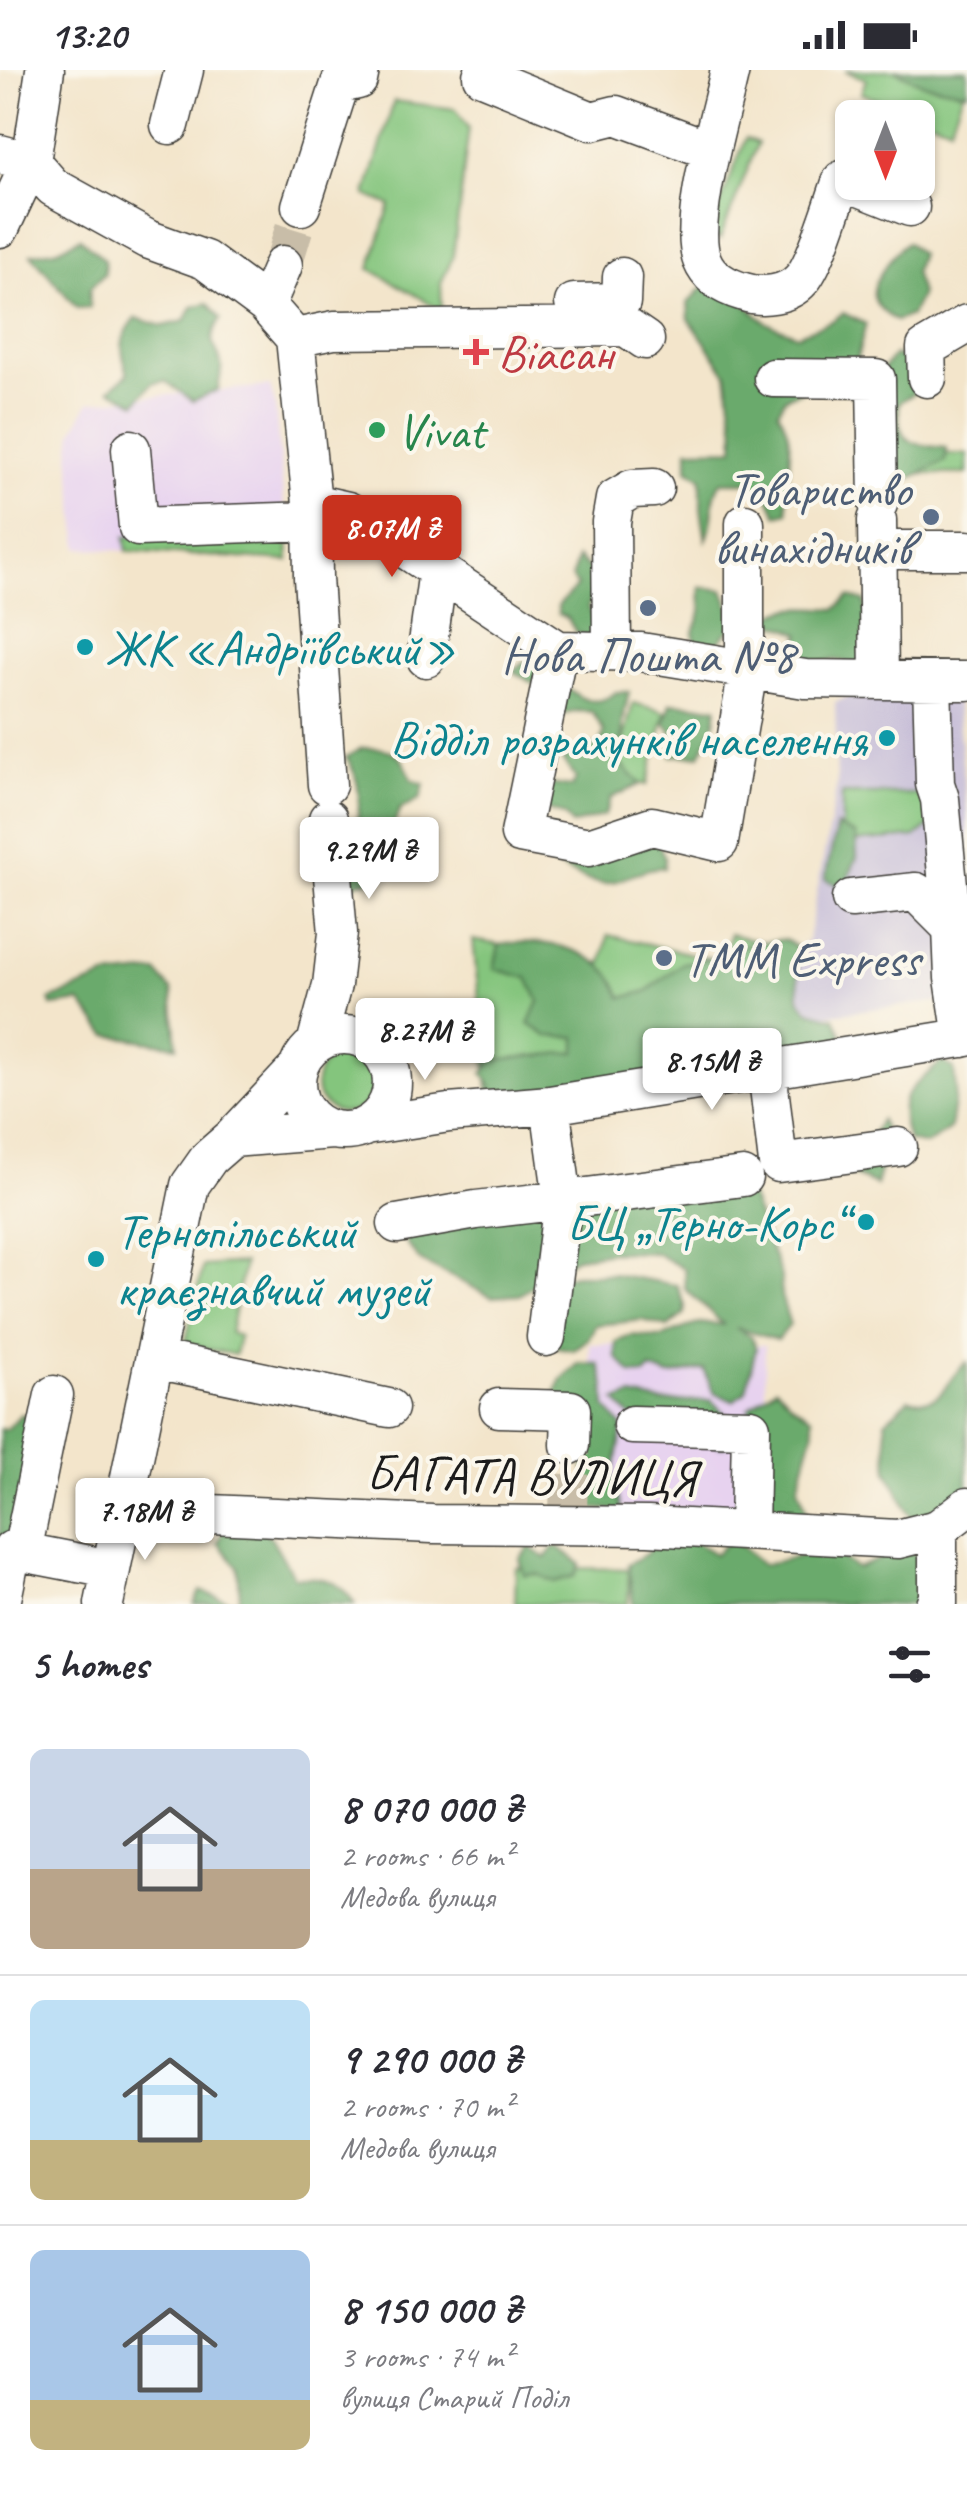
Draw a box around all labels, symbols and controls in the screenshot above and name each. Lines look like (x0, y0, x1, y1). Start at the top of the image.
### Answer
text: 13:20 (50, 12, 126, 59)
north arrow (835, 100, 935, 200)
map controls (835, 100, 935, 200)
place label: Віасан (498, 322, 616, 385)
marker: Віасан (463, 339, 489, 365)
place label: Vivat (397, 400, 489, 463)
marker: Vivat (366, 419, 388, 441)
place label: Товариство винахідників (714, 458, 923, 579)
pin: 8.07M ₴ (300, 495, 484, 580)
marker: Товариство винахідників (920, 506, 942, 528)
text: 8.07M ₴ (344, 507, 440, 548)
marker: Нова Пошта №8 (637, 597, 659, 619)
place label: ЖК «Андріївський» (105, 617, 456, 680)
place label: Нова Пошта №8 (501, 624, 799, 687)
marker: ЖК «Андріївський» (74, 636, 96, 658)
place label: Відділ розрахунків населення (390, 708, 869, 771)
marker: Відділ розрахунків населення (876, 727, 898, 749)
pin: 9.29M ₴ (277, 817, 461, 902)
text: 9.29M ₴ (322, 829, 416, 870)
place label: TMM Express (684, 928, 924, 991)
marker: TMM Express (653, 947, 675, 969)
pin: 8.27M ₴ (333, 998, 517, 1083)
text: 8.27M ₴ (377, 1010, 473, 1051)
pin: 8.15M ₴ (620, 1028, 804, 1113)
text: 8.15M ₴ (665, 1040, 759, 1081)
place label: БЦ „Терно-Корс“ (566, 1192, 856, 1255)
place label: Тернопільський краєзнавчий музей (116, 1200, 433, 1321)
marker: БЦ „Терно-Корс“ (855, 1211, 877, 1233)
marker: Тернопільський краєзнавчий музей (85, 1248, 107, 1270)
street label: БАГАТА ВУЛИЦЯ (366, 1441, 704, 1510)
pin: 7.18M ₴ (53, 1478, 237, 1563)
text: 7.18M ₴ (97, 1490, 193, 1531)
icon: filters (882, 1637, 937, 1692)
text: 5 homes (30, 1638, 148, 1691)
text: 8 070 000 ₴ (340, 1782, 522, 1835)
icon: home (110, 1789, 230, 1909)
text: 2 rooms · 66 m² (340, 1835, 513, 1876)
text: Медова вулиця (340, 1876, 495, 1917)
text: 9 290 000 ₴ (340, 2033, 521, 2086)
icon: home (110, 2040, 230, 2160)
text: 2 rooms · 70 m² (340, 2086, 513, 2127)
text: Медова вулиця (340, 2127, 495, 2168)
text: 8 150 000 ₴ (340, 2283, 521, 2336)
icon: home (110, 2290, 230, 2410)
text: 3 rooms · 74 m² (340, 2336, 513, 2377)
text: вулиця Старий Поділ (340, 2377, 568, 2418)

